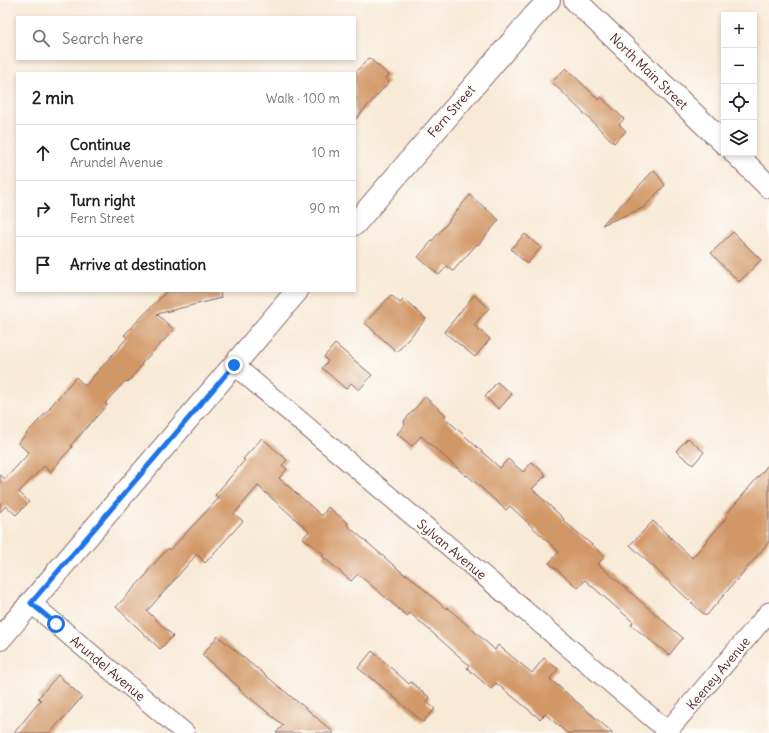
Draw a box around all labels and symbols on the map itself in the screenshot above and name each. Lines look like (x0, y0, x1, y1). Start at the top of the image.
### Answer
street label: North Main Street (606, 30, 692, 114)
street label: Fern Street (424, 81, 479, 141)
route end (225, 356, 243, 374)
street label: Sylvan Avenue (414, 515, 490, 583)
route start (47, 615, 65, 633)
street label: Arundel Avenue (67, 632, 149, 705)
street label: Keeney Avenue (683, 633, 754, 713)

